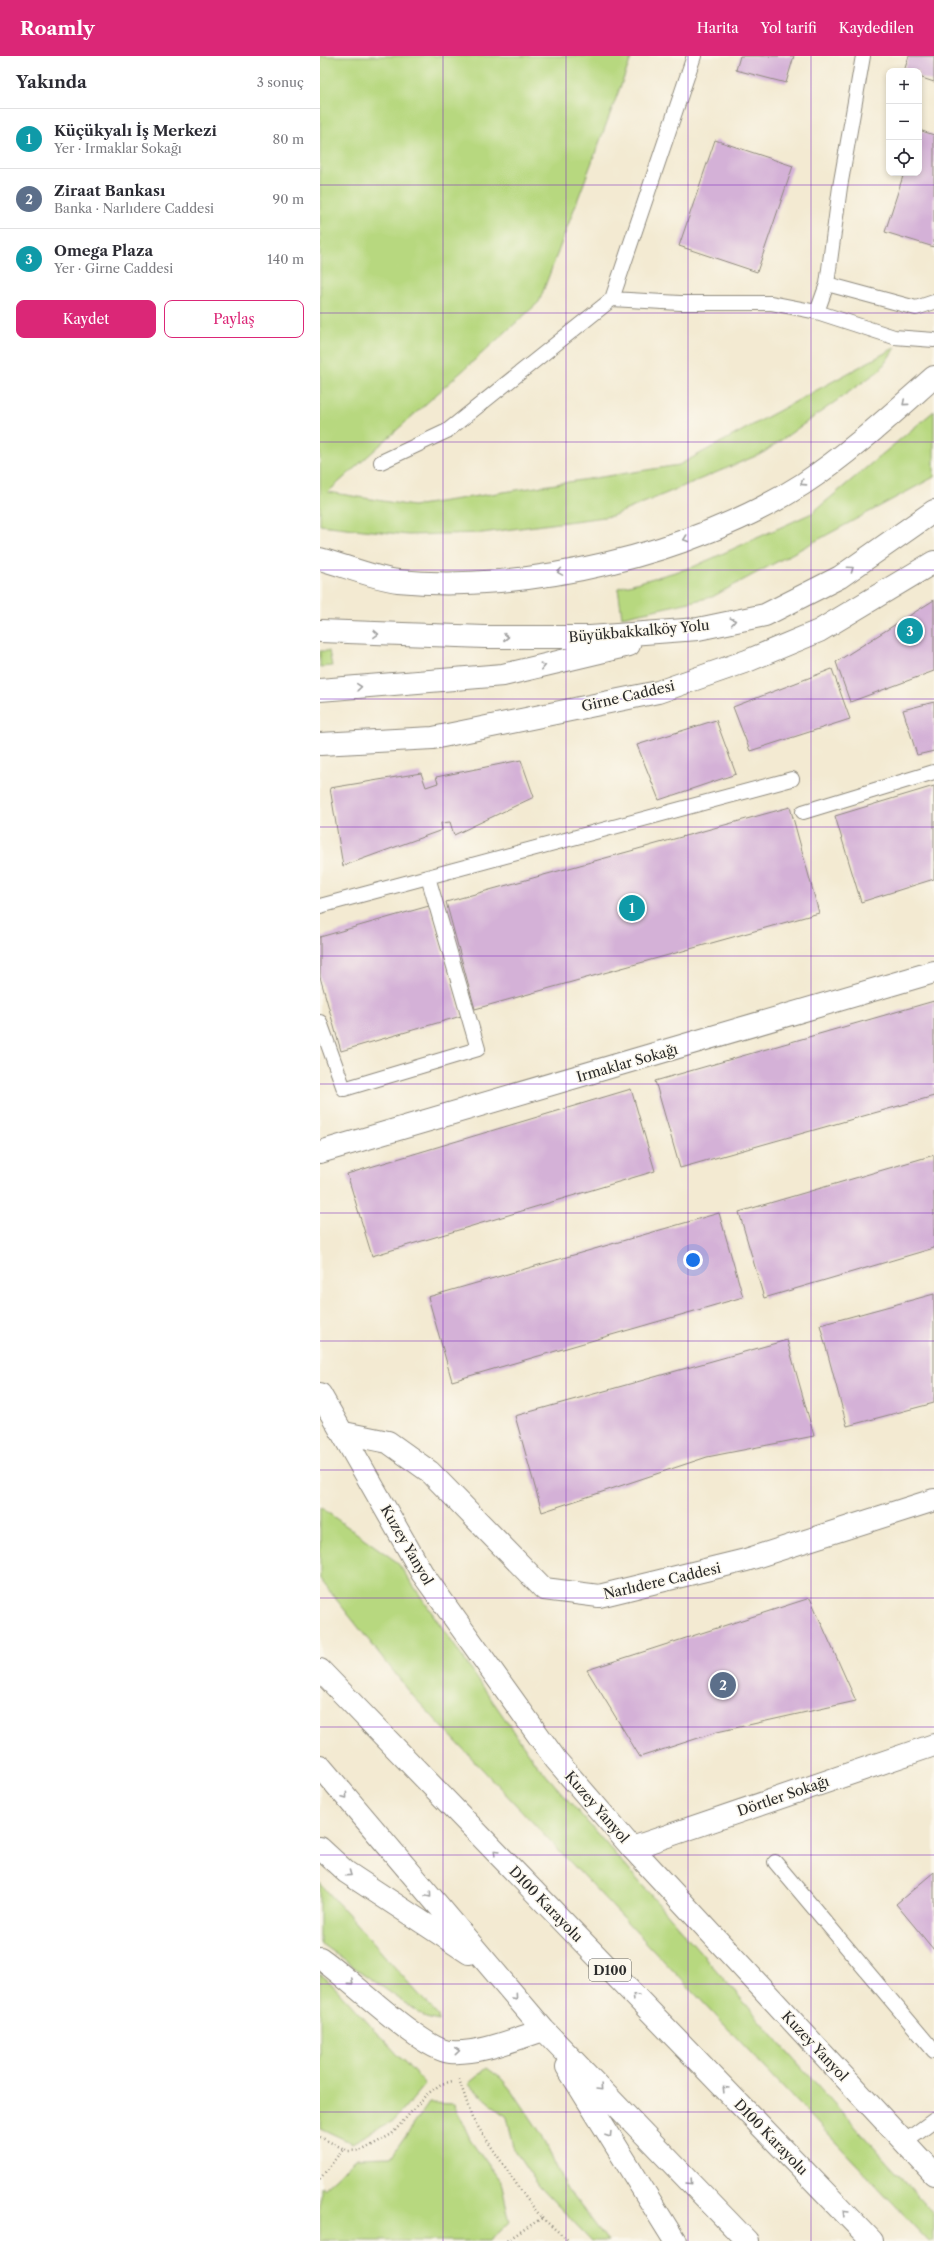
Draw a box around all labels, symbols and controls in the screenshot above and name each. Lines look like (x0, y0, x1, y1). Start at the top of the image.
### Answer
text: Roamly (20, 17, 95, 40)
text: Harita (697, 19, 739, 37)
text: Yol tarifi (761, 19, 817, 37)
text: Kaydedilen (839, 19, 914, 37)
map controls (886, 68, 922, 176)
button: + (886, 68, 922, 104)
text: Yakında (16, 72, 87, 92)
text: 3 sonuç (257, 74, 304, 90)
button: − (886, 104, 922, 140)
text: Küçükyalı İş Merkezi (54, 121, 217, 140)
text: 1 (26, 131, 32, 147)
text: 80 m (272, 131, 304, 147)
text: Yer · Irmaklar Sokağı (54, 140, 182, 156)
button: locate (886, 140, 922, 176)
text: Ziraat Bankası (54, 181, 165, 200)
text: 2 (25, 191, 33, 207)
text: 90 m (273, 191, 304, 207)
text: Banka · Narlıdere Caddesi (54, 200, 214, 216)
text: Omega Plaza (54, 241, 153, 260)
text: 3 (25, 251, 33, 267)
text: 140 m (267, 251, 304, 267)
text: Yer · Girne Caddesi (54, 260, 173, 276)
button: Kaydet (16, 300, 156, 338)
button: Paylaş (164, 300, 304, 338)
one-way arrow (902, 398, 909, 405)
one-way arrow (800, 478, 807, 486)
one-way arrow (682, 534, 689, 543)
one-way arrow (847, 566, 854, 574)
one-way arrow (557, 568, 563, 576)
street label: Büyükbakkalköy Yolu (568, 616, 711, 646)
pin: 3 (897, 616, 923, 646)
one-way arrow (730, 618, 736, 626)
one-way arrow (373, 629, 379, 638)
one-way arrow (503, 633, 509, 641)
one-way arrow (540, 662, 546, 670)
street label: Girne Caddesi (580, 677, 676, 715)
one-way arrow (356, 683, 362, 692)
pin: 1 (619, 893, 645, 923)
street label: Irmaklar Sokağı (574, 1040, 680, 1086)
your location (683, 1250, 703, 1270)
street label: Kuzey Yanyol (377, 1502, 437, 1588)
street label: Narlıdere Caddesi (602, 1559, 722, 1603)
pin: 2 (710, 1670, 736, 1700)
street label: Kuzey Yanyol (561, 1767, 633, 1847)
street label: Dörtler Sokağı (735, 1772, 831, 1820)
one-way arrow (341, 1791, 348, 1798)
one-way arrow (493, 1849, 500, 1857)
street label: D100 Karayolu (505, 1862, 587, 1946)
one-way arrow (345, 1869, 352, 1877)
one-way arrow (424, 1890, 431, 1898)
road number: D100 (589, 1959, 631, 1981)
one-way arrow (346, 1978, 353, 1985)
one-way arrow (511, 1992, 518, 1999)
one-way arrow (632, 1993, 640, 2001)
street label: Kuzey Yanyol (778, 2007, 852, 2085)
one-way arrow (454, 2047, 460, 2056)
one-way arrow (595, 2083, 603, 2091)
one-way arrow (722, 2086, 730, 2094)
street label: D100 Karayolu (730, 2095, 812, 2179)
one-way arrow (604, 2130, 611, 2137)
one-way arrow (685, 2177, 693, 2185)
one-way arrow (842, 2210, 850, 2218)

